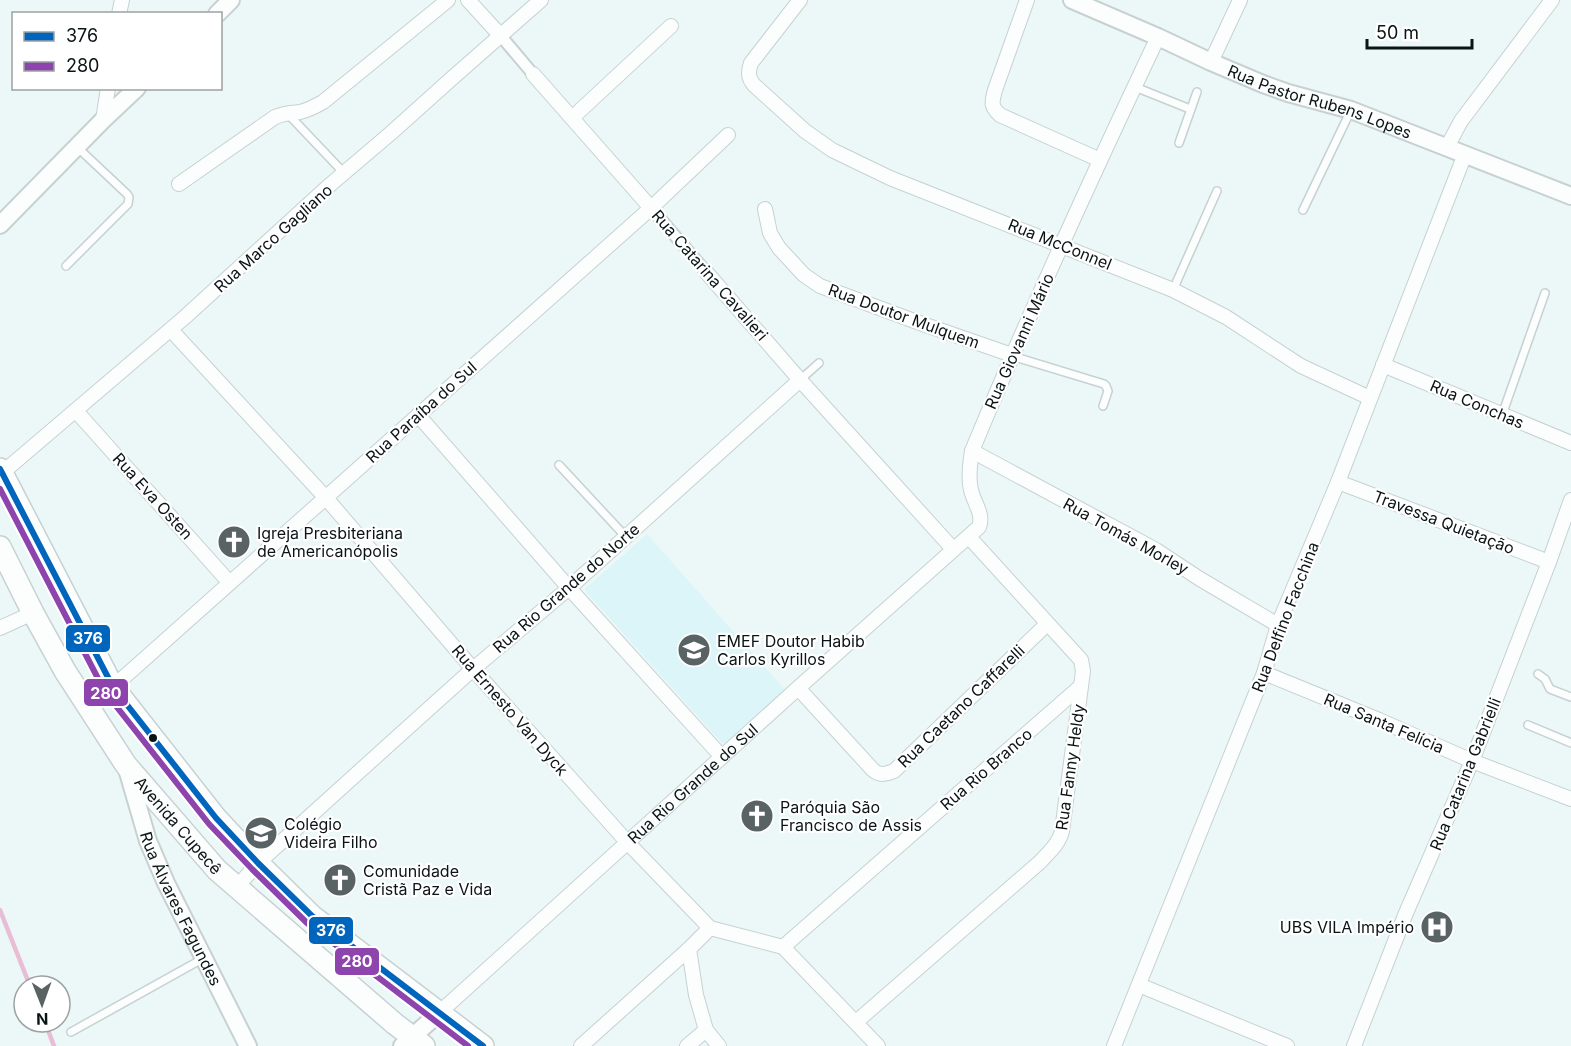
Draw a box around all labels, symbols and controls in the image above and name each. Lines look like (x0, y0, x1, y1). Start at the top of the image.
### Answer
legend (12, 12, 222, 90)
scale bar (1367, 12, 1472, 50)
text: 50 m (1376, 22, 1419, 43)
text: 376 (66, 25, 98, 46)
text: 280 (66, 55, 99, 76)
street label: Rua Pastor Rubens Lopes (1225, 60, 1415, 143)
street label: Rua Marco Gagliano (210, 180, 336, 296)
street label: Rua Catarina Cavalieri (648, 205, 772, 345)
street label: Rua McConnel (1005, 214, 1115, 274)
street label: Rua Giovanni Mário (980, 270, 1058, 412)
street label: Rua Doutor Mulquem (826, 279, 982, 353)
street label: Rua Paraíba do Sul (361, 357, 481, 467)
street label: Rua Conchas (1427, 375, 1527, 433)
street label: Rua Eva Osten (109, 449, 197, 543)
street label: Travessa Quietação (1371, 486, 1517, 558)
street label: Rua Tomás Morley (1060, 493, 1192, 579)
street label: Rua Rio Grande do Norte (489, 519, 643, 657)
place label: Igreja Presbiteriana de Americanópolis (257, 523, 403, 561)
church icon: Igreja Presbiteriana de Americanópolis (216, 524, 252, 560)
street label: Rua Delfino Facchina (1247, 539, 1323, 695)
line badge: 376 (65, 624, 111, 653)
text: 376 (73, 628, 103, 648)
place label: EMEF Doutor Habib Carlos Kyrillos (717, 631, 865, 669)
school or university icon: EMEF Doutor Habib Carlos Kyrillos (676, 632, 712, 668)
street label: Rua Ernesto Van Dyck (448, 640, 572, 780)
street label: Rua Caetano Caffarelli (893, 640, 1029, 772)
line badge: 280 (83, 678, 129, 707)
text: 280 (90, 683, 122, 703)
street label: Rua Santa Felícia (1321, 689, 1447, 757)
street label: Rua Catarina Gabrielli (1425, 695, 1505, 853)
street label: Rua Fanny Heldy (1051, 703, 1089, 831)
street label: Rua Rio Grande do Sul (623, 719, 762, 848)
street label: Rua Rio Branco (936, 724, 1036, 814)
unlabelled marker (147, 732, 159, 744)
street label: Avenida Cupecê (130, 772, 226, 879)
place label: Paróquia São Francisco de Assis (780, 797, 922, 835)
church icon: Paróquia São Francisco de Assis (739, 798, 775, 834)
place label: Colégio Videira Filho (284, 814, 378, 852)
school or university icon: Colégio Videira Filho (243, 815, 279, 851)
street label: Rua Álvares Fagundes (136, 829, 226, 989)
place label: Comunidade Cristã Paz e Vida (363, 861, 492, 899)
church icon: Comunidade Cristã Paz e Vida (322, 862, 358, 898)
hospital icon: UBS VILA Império (1419, 909, 1455, 945)
line badge: 376 (308, 916, 354, 945)
place label: UBS VILA Império (1280, 917, 1414, 937)
text: 376 (316, 920, 346, 940)
line badge: 280 (334, 947, 380, 976)
text: 280 (341, 951, 373, 971)
north arrow (12, 974, 72, 1034)
text: N (36, 1009, 49, 1029)

